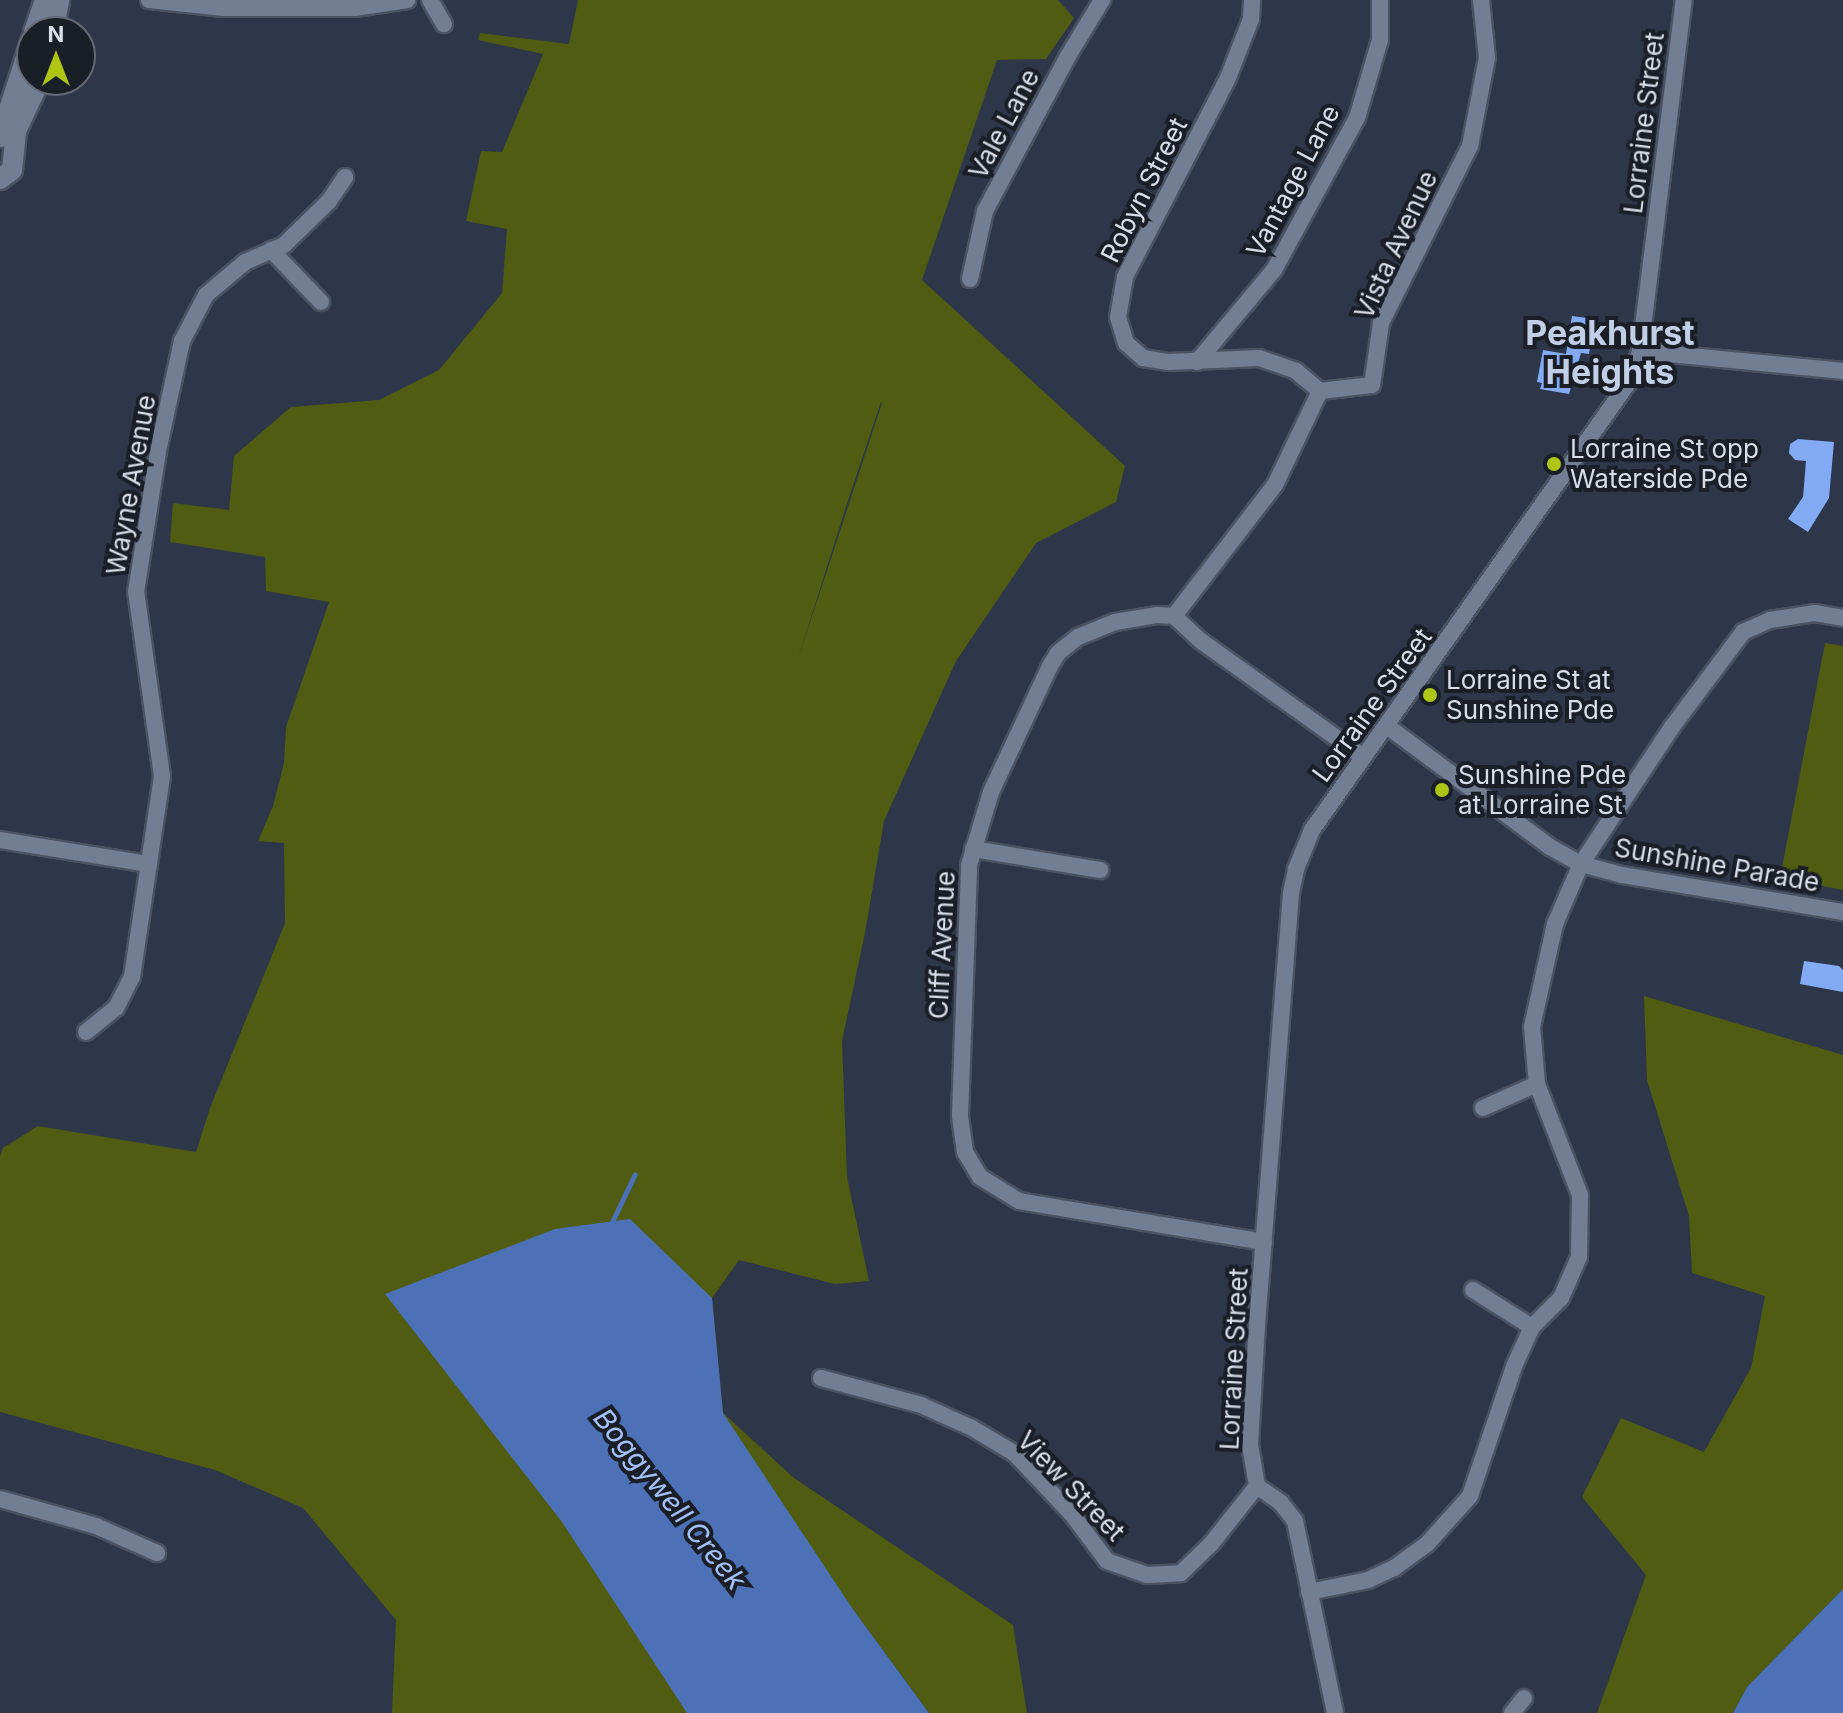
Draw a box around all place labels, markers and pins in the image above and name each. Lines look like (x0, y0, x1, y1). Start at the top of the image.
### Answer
place label: Lorraine St opp Waterside Pde (1570, 433, 1759, 494)
marker: Lorraine St opp Waterside Pde (1545, 455, 1563, 473)
place label: Lorraine St at Sunshine Pde (1446, 664, 1614, 726)
marker: Lorraine St at Sunshine Pde (1421, 686, 1439, 704)
place label: Sunshine Pde at Lorraine St (1458, 759, 1626, 820)
marker: Sunshine Pde at Lorraine St (1433, 781, 1451, 799)

